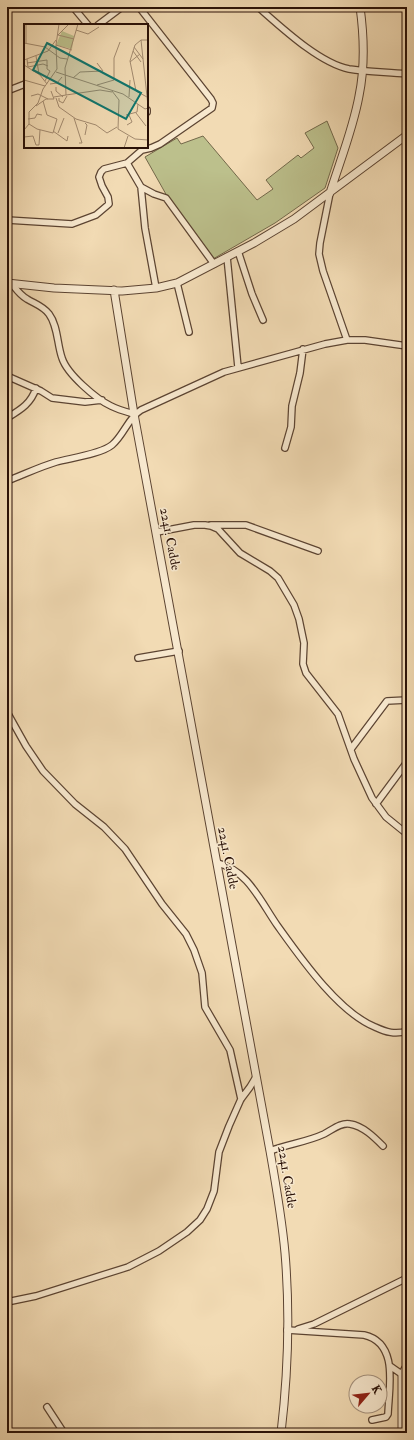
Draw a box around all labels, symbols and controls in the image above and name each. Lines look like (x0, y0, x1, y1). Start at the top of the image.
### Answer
inset map (24, 24, 148, 148)
street label: 2241. Cadde (156, 506, 184, 572)
street label: 2241. Cadde (214, 825, 242, 891)
street label: 2241. Cadde (274, 1145, 300, 1210)
north arrow (348, 1374, 388, 1414)
text: K (369, 1383, 385, 1397)

